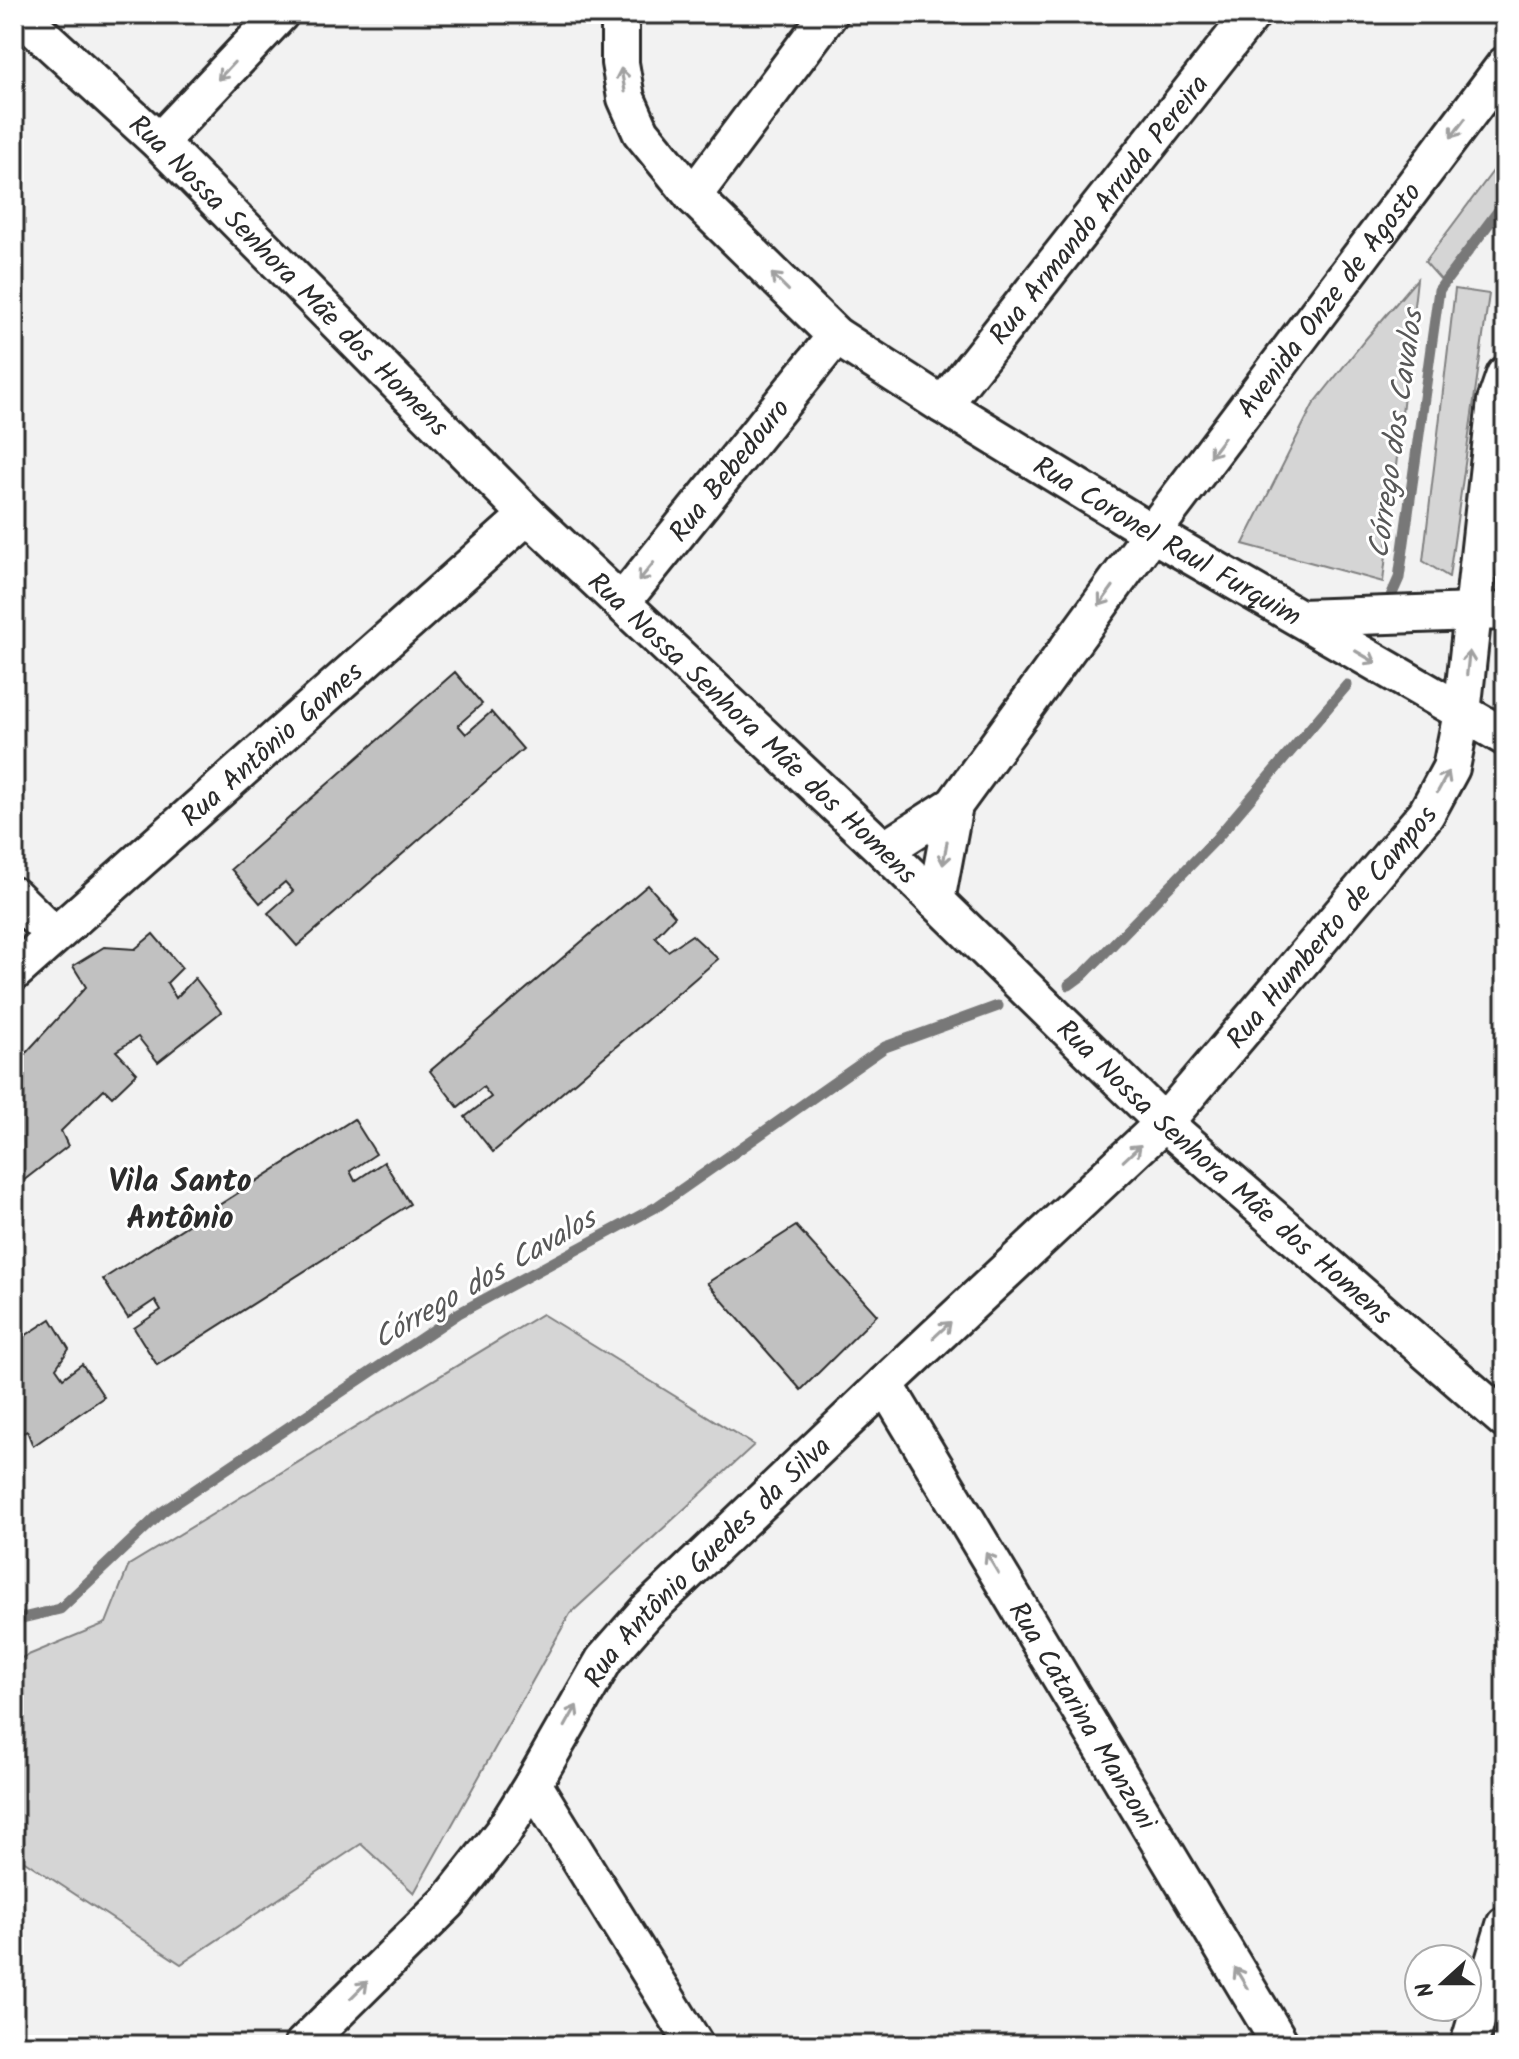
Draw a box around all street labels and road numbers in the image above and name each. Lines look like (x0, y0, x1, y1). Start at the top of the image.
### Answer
street label: Rua Armando Arruda Pereira (978, 65, 1221, 356)
street label: Rua Nossa Senhora Mãe dos Homens (117, 104, 459, 449)
street label: Avenida Onze de Agosto (1226, 173, 1434, 429)
street label: Rua Bebedouro (658, 389, 803, 553)
street label: Rua Coronel Raul Furquim (1023, 445, 1309, 640)
street label: Rua Nossa Senhora Mãe dos Homens (576, 562, 927, 896)
street label: Rua Antônio Gomes (171, 651, 374, 839)
street label: Rua Humberto de Campos (1216, 799, 1451, 1060)
street label: Rua Nossa Senhora Mãe dos Homens (1045, 1009, 1402, 1337)
street label: Rua Antônio Guedes da Silva (573, 1426, 843, 1697)
street label: Rua Catarina Manzoni (995, 1593, 1168, 1841)

